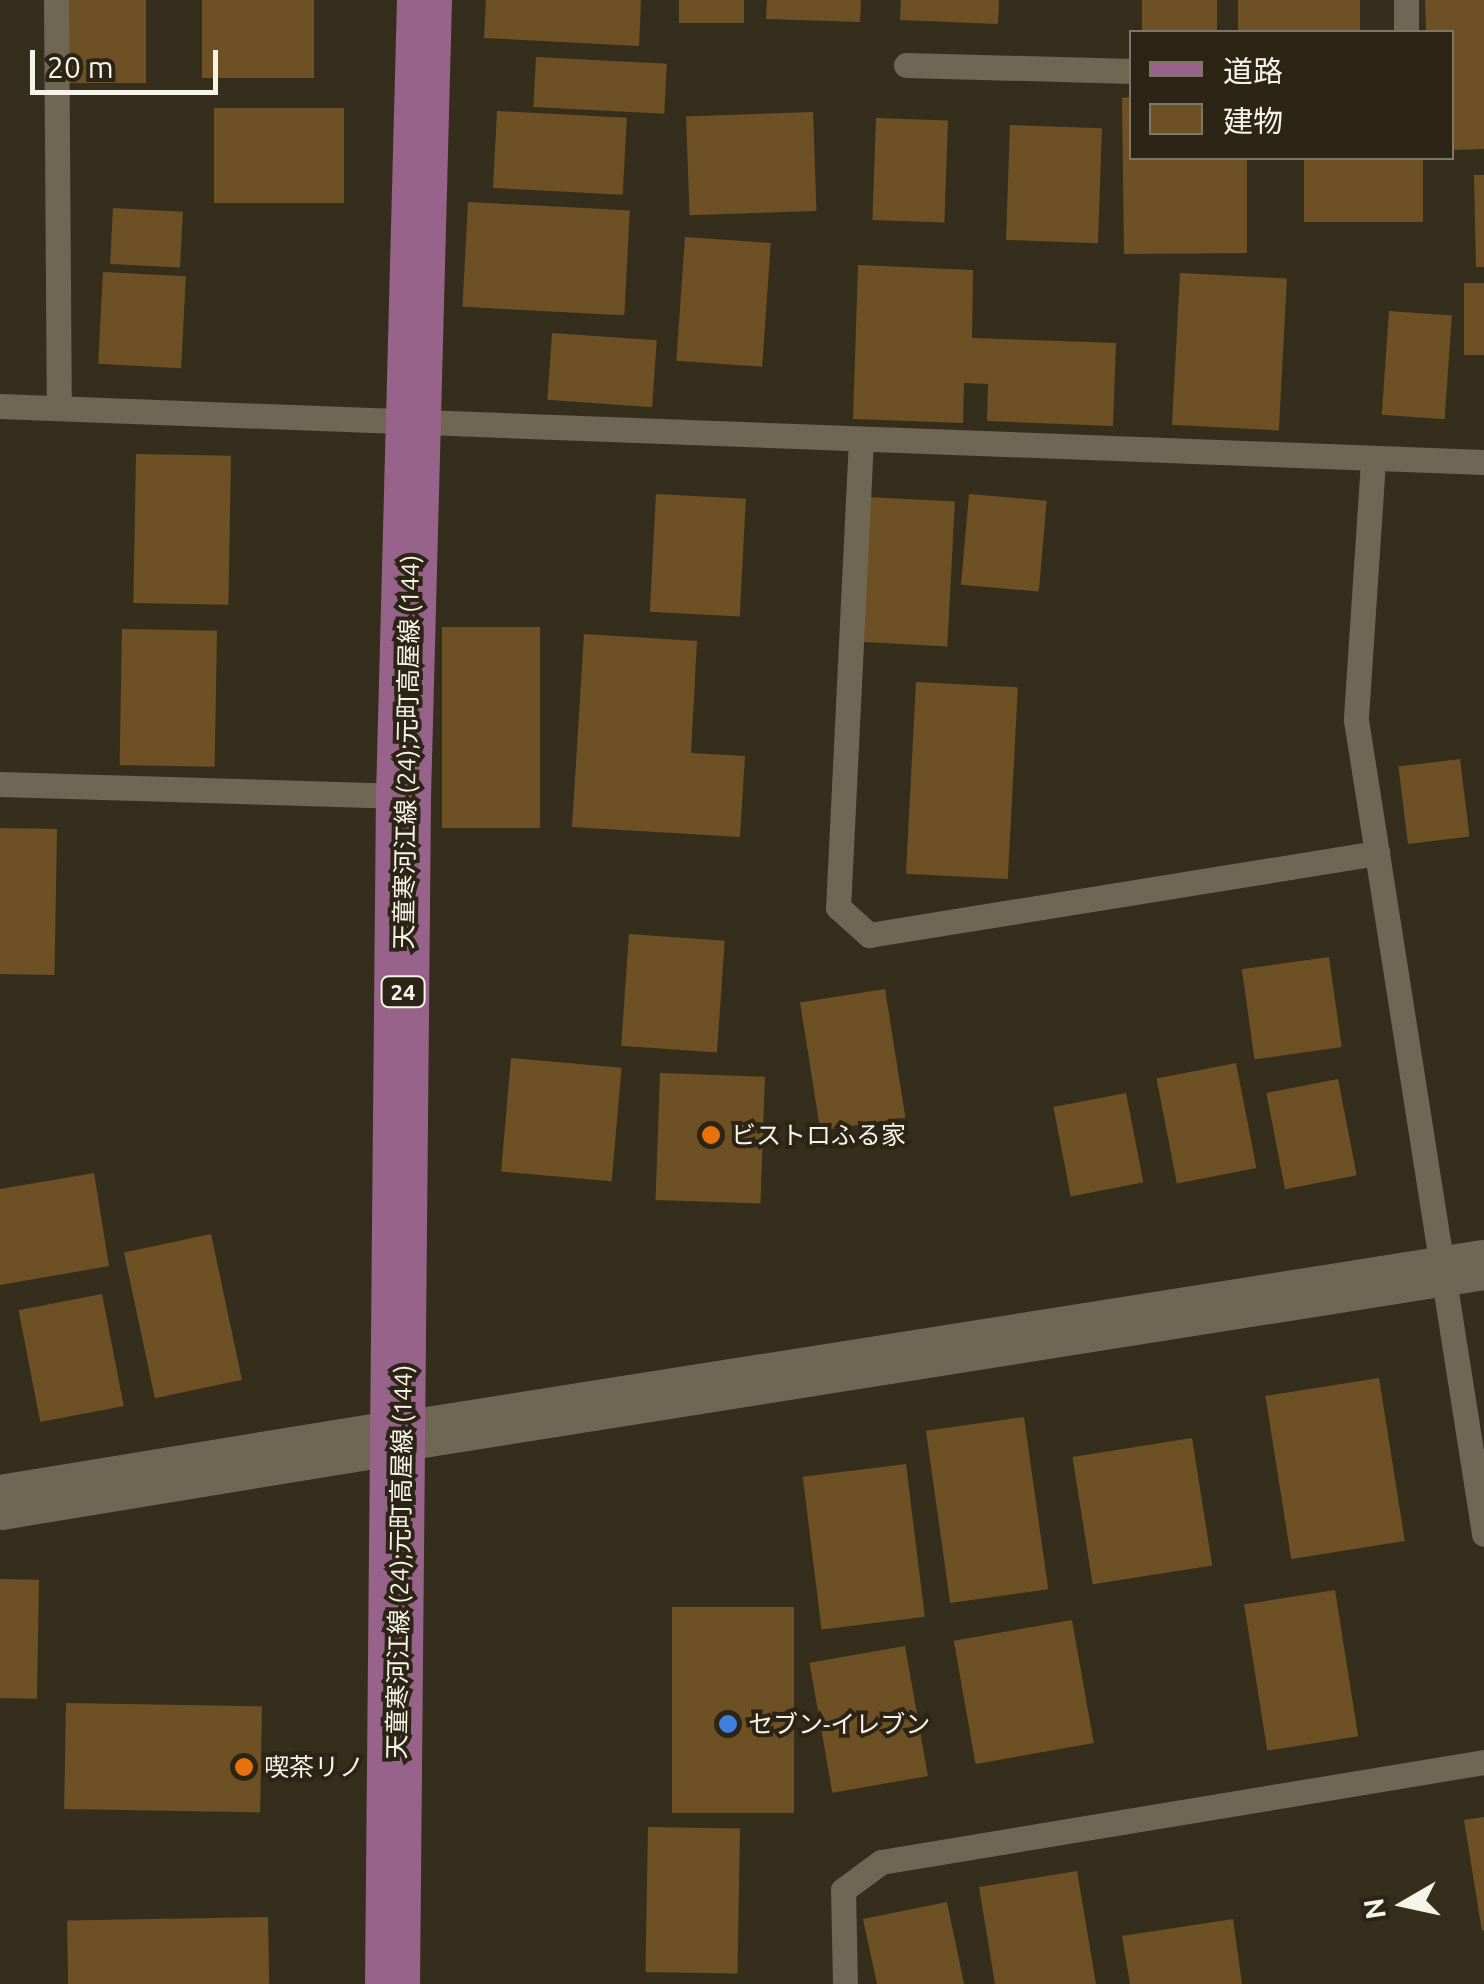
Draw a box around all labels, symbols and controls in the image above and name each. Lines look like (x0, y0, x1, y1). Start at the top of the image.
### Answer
scale bar (35, 30, 222, 92)
legend (1129, 30, 1454, 160)
text: 20 m (47, 50, 114, 84)
text: 道路 (1223, 54, 1283, 88)
text: 建物 (1223, 104, 1283, 138)
street label: 天童寒河江線 (24);元町高屋線 (144) (389, 554, 425, 950)
road number: 24 (380, 975, 426, 1009)
place label: ビストロふる家 (731, 1120, 906, 1150)
marker: ビストロふる家 (700, 1124, 722, 1146)
street label: 天童寒河江線 (24);元町高屋線 (144) (382, 1364, 418, 1760)
place label: セブン-イレブン (748, 1709, 930, 1739)
marker: セブン-イレブン (717, 1713, 739, 1735)
place label: 喫茶リノ (264, 1752, 364, 1782)
marker: 喫茶リノ (233, 1756, 255, 1778)
north arrow (1354, 1854, 1454, 1954)
text: N (1357, 1896, 1391, 1922)

